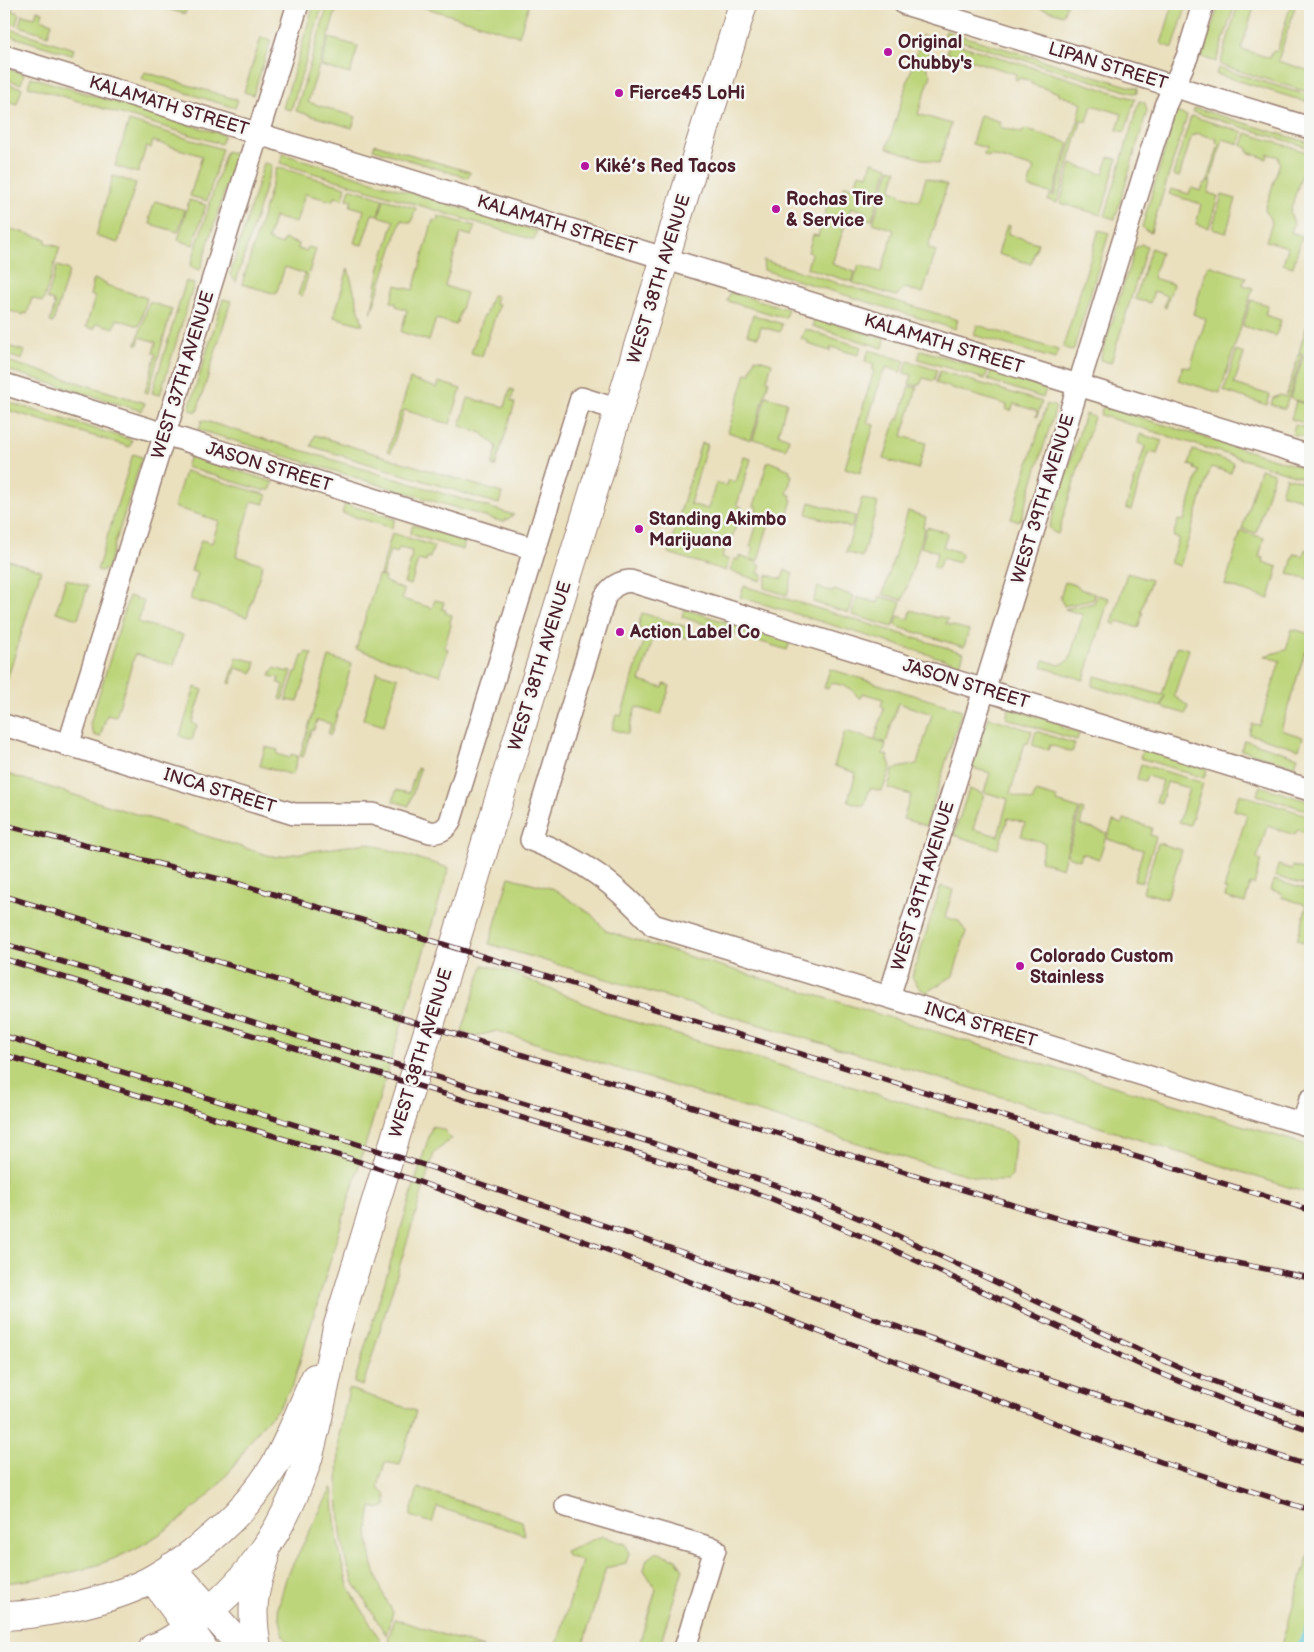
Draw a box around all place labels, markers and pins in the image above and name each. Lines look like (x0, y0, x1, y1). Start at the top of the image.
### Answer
place label: Original Chubby's (898, 32, 972, 74)
marker: Original Chubby's (882, 46, 894, 58)
place label: Fierce45 LoHi (629, 83, 745, 104)
marker: Fierce45 LoHi (613, 87, 625, 99)
place label: Kiké’s Red Tacos (595, 156, 736, 177)
marker: Kiké’s Red Tacos (579, 160, 591, 172)
place label: Rochas Tire & Service (786, 189, 883, 231)
marker: Rochas Tire & Service (770, 203, 782, 215)
place label: Standing Akimbo Marijuana (649, 509, 787, 551)
marker: Standing Akimbo Marijuana (633, 523, 645, 535)
place label: Action Label Co (629, 622, 760, 643)
marker: Action Label Co (614, 626, 626, 638)
place label: Colorado Custom Stainless (1030, 946, 1174, 988)
marker: Colorado Custom Stainless (1014, 960, 1026, 972)

